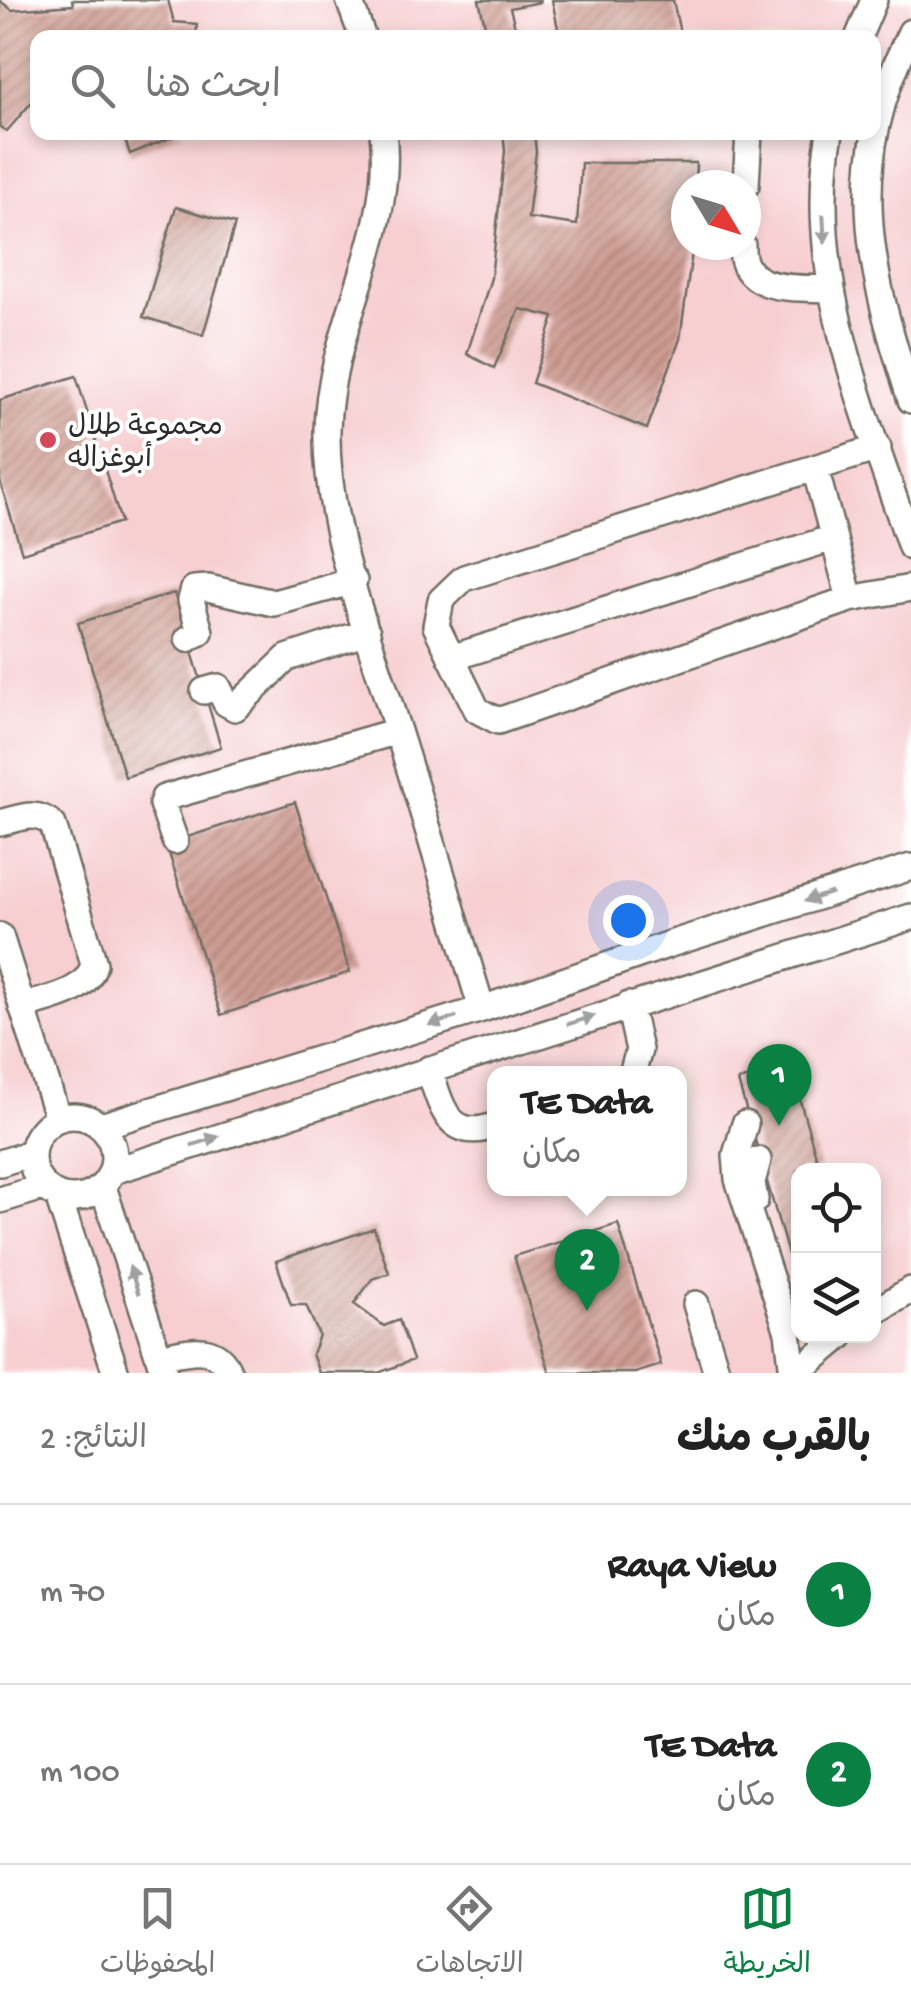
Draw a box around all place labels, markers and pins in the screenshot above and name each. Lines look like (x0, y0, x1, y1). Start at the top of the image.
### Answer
place label: مجموعة طلال أبوغزاله (68, 412, 223, 477)
marker: مجموعة طلال أبوغزاله (37, 429, 59, 451)
pin: 1 (746, 1044, 812, 1126)
pin: 2 (554, 1228, 620, 1311)

